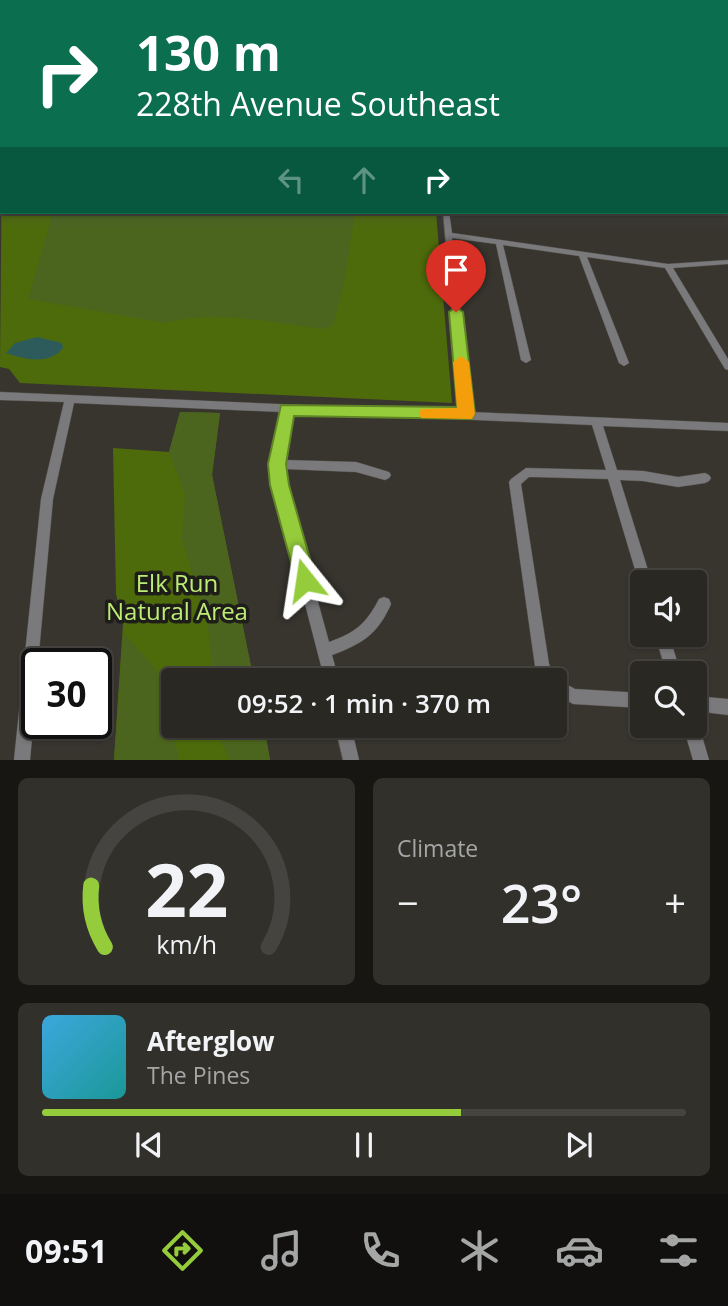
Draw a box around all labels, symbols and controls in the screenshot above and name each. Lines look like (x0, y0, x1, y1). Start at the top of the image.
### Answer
text: 130 m (136, 19, 281, 85)
icon: right (21, 28, 112, 119)
text: 228th Avenue Southeast (136, 82, 500, 125)
icon: left (272, 161, 310, 199)
icon: ahead (345, 161, 383, 199)
icon: right (418, 161, 456, 199)
pin (426, 240, 486, 312)
icon: arrive (437, 251, 475, 289)
position arrow (268, 543, 342, 617)
park label: Elk Run Natural Area (106, 566, 248, 627)
map controls (630, 570, 707, 738)
button: sound (630, 570, 707, 647)
speed limit sign: 30 (21, 648, 112, 739)
button: search (630, 661, 707, 738)
text: 09:52 · 1 min · 370 m (237, 685, 491, 721)
text: Climate (397, 832, 478, 864)
text: 22 (145, 840, 228, 939)
text: 23° (501, 867, 582, 938)
text: − (397, 876, 419, 928)
text: + (664, 876, 686, 928)
text: km/h (156, 927, 217, 961)
text: Afterglow (147, 1023, 274, 1059)
text: The Pines (147, 1059, 250, 1091)
icon: previous (130, 1126, 168, 1164)
icon: pause (345, 1126, 383, 1164)
icon: next (560, 1126, 598, 1164)
icon: directions (158, 1226, 207, 1275)
icon: music (257, 1226, 306, 1275)
icon: phone (356, 1226, 405, 1275)
icon: climate (455, 1226, 504, 1275)
icon: car (555, 1226, 604, 1275)
icon: filters (654, 1226, 703, 1275)
text: 09:51 (25, 1229, 107, 1272)

